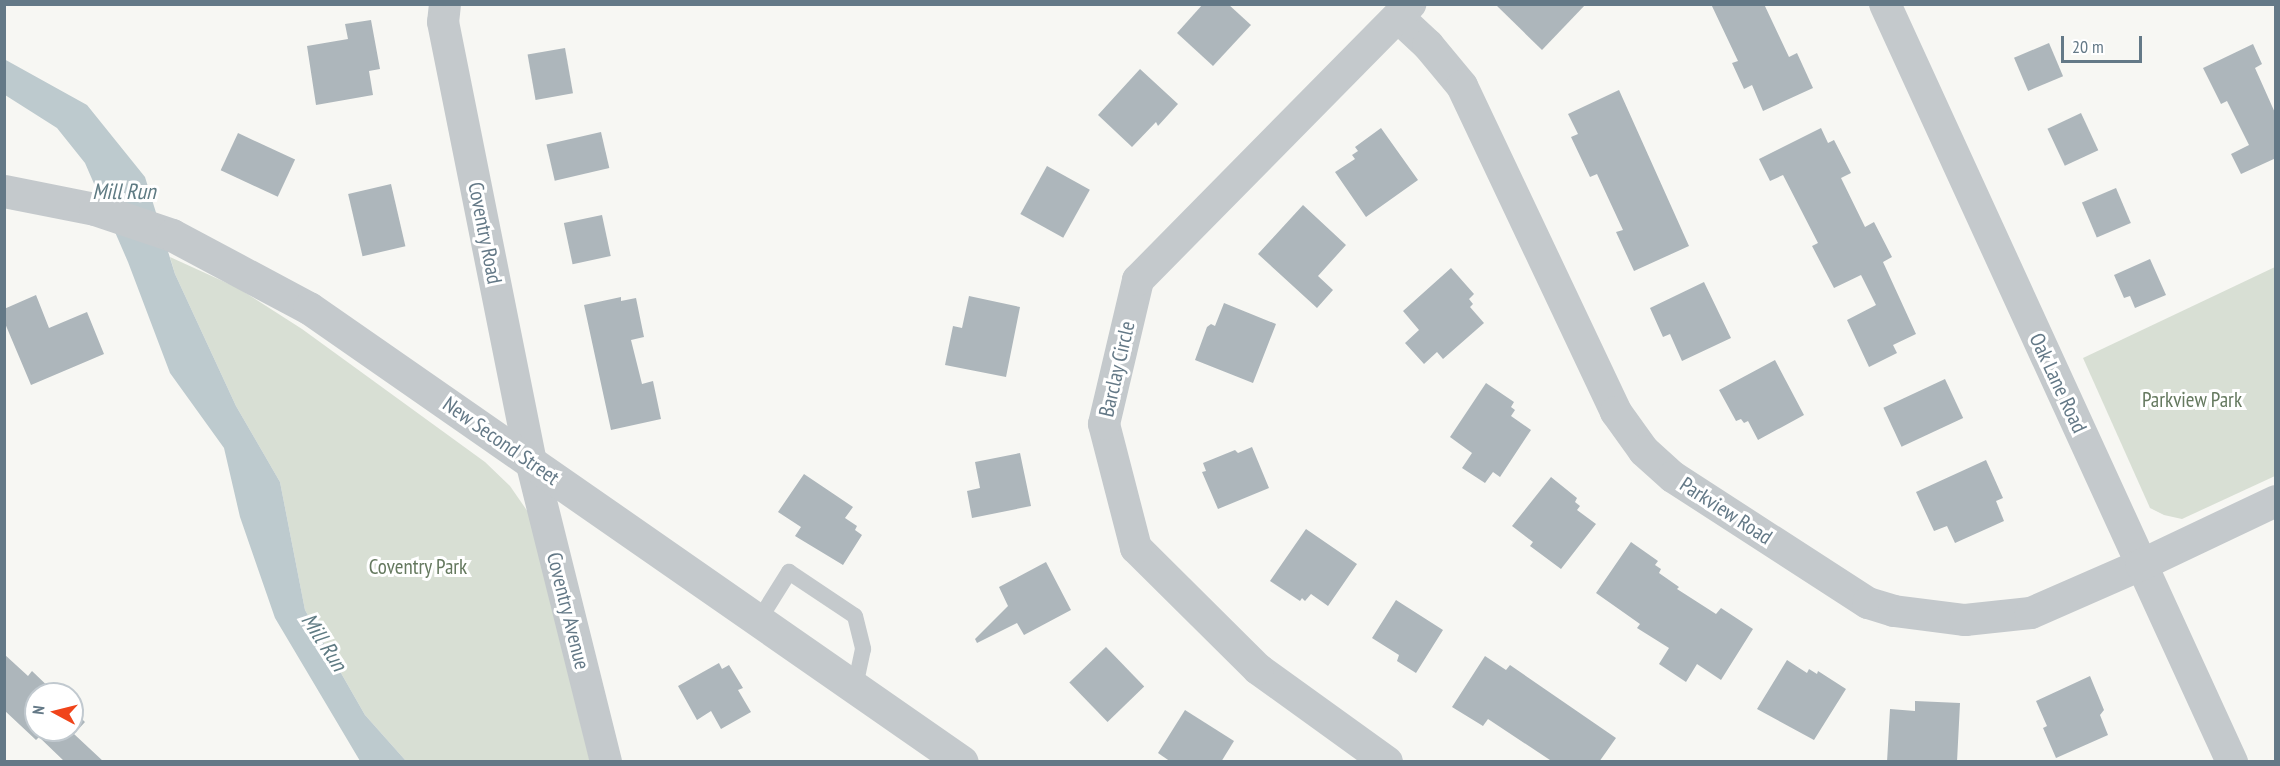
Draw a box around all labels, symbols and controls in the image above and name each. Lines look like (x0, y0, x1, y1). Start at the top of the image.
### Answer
scale bar (2064, 24, 2145, 62)
text: 20 m (2072, 35, 2104, 58)
water label: Mill Run (92, 179, 156, 205)
street label: Coventry Road (463, 180, 507, 286)
street label: Barclay Circle (1094, 318, 1140, 420)
street label: Oak Lane Road (2024, 329, 2092, 437)
park label: Parkview Park (2142, 387, 2242, 413)
street label: New Second Street (438, 392, 564, 490)
street label: Parkview Road (1675, 472, 1777, 550)
street label: Coventry Avenue (541, 549, 595, 673)
park label: Coventry Park (368, 554, 468, 580)
water label: Mill Run (296, 608, 352, 676)
north arrow (24, 682, 84, 742)
text: N (28, 705, 49, 716)

